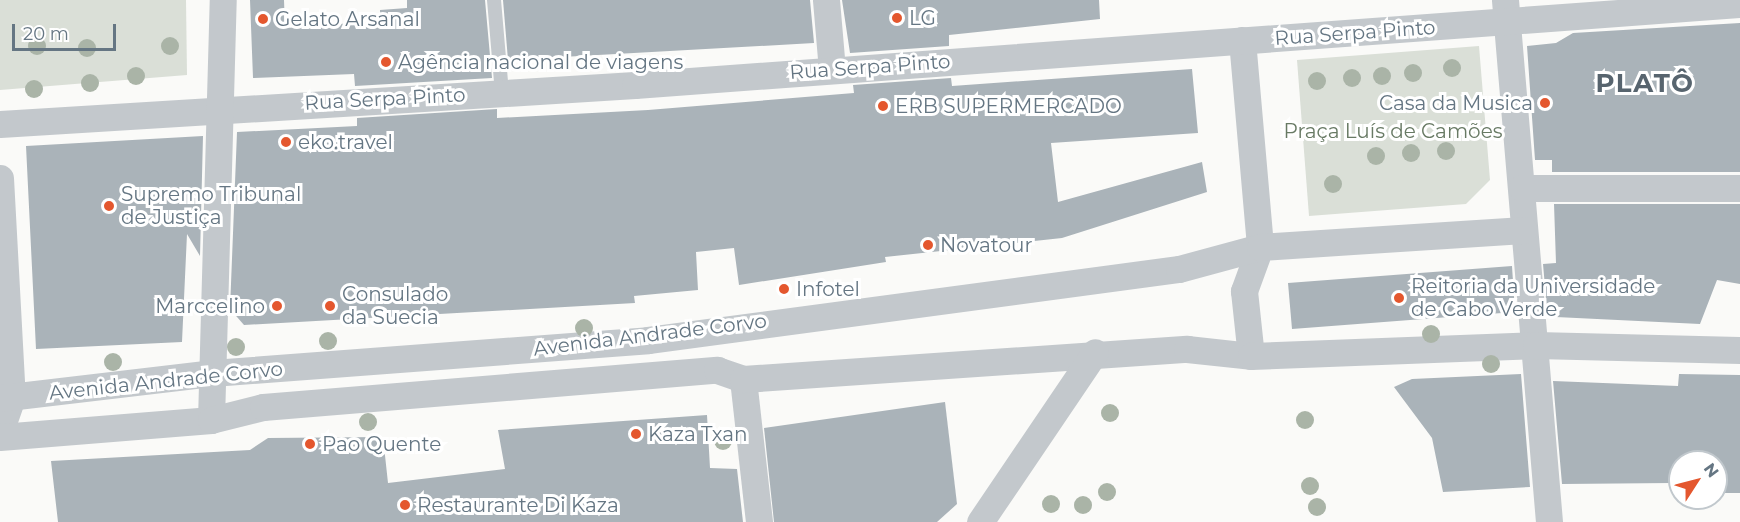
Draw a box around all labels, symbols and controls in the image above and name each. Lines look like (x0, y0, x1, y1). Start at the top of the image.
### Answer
place label: LG (909, 6, 936, 30)
place label: Gelato Arsanal (275, 7, 420, 31)
marker: LG (890, 11, 904, 25)
scale bar (15, 12, 118, 50)
marker: Gelato Arsanal (256, 12, 270, 26)
street label: Rua Serpa Pinto (1274, 15, 1436, 51)
text: 20 m (23, 23, 69, 45)
street label: Rua Serpa Pinto (789, 49, 951, 85)
place label: Agência nacional de viagens (398, 50, 683, 74)
marker: Agência nacional de viagens (379, 55, 393, 69)
district label: PLATÔ (1596, 68, 1694, 100)
street label: Rua Serpa Pinto (304, 83, 466, 115)
place label: Casa da Musica (1379, 91, 1533, 115)
place label: ERB SUPERMERCADO (895, 94, 1122, 118)
marker: Casa da Musica (1538, 96, 1552, 110)
marker: ERB SUPERMERCADO (876, 99, 890, 113)
park label: Praça Luís de Camões (1284, 119, 1502, 143)
place label: eko.travel (298, 130, 393, 154)
marker: eko.travel (279, 135, 293, 149)
place label: Supremo Tribunal de Justiça (121, 183, 301, 230)
marker: Supremo Tribunal de Justiça (102, 199, 116, 213)
place label: Novatour (940, 233, 1032, 257)
marker: Novatour (921, 238, 935, 252)
place label: Reitoria da Universidade de Cabo Verde (1411, 274, 1655, 321)
place label: Infotel (796, 277, 860, 301)
place label: Consulado da Suecia (342, 282, 448, 329)
marker: Infotel (777, 282, 791, 296)
marker: Reitoria da Universidade de Cabo Verde (1392, 291, 1406, 305)
place label: Marccelino (155, 294, 265, 318)
marker: Marccelino (270, 299, 284, 313)
marker: Consulado da Suecia (323, 299, 337, 313)
street label: Avenida Andrade Corvo (532, 309, 768, 361)
street label: Avenida Andrade Corvo (48, 357, 284, 405)
place label: Kaza Txan (648, 422, 748, 446)
marker: Kaza Txan (629, 427, 643, 441)
place label: Pao Quente (322, 432, 441, 456)
marker: Pao Quente (303, 437, 317, 451)
north arrow (1668, 450, 1728, 510)
text: N (1700, 459, 1723, 481)
place label: Restaurante Di Kaza (417, 493, 619, 517)
marker: Restaurante Di Kaza (398, 498, 412, 512)

